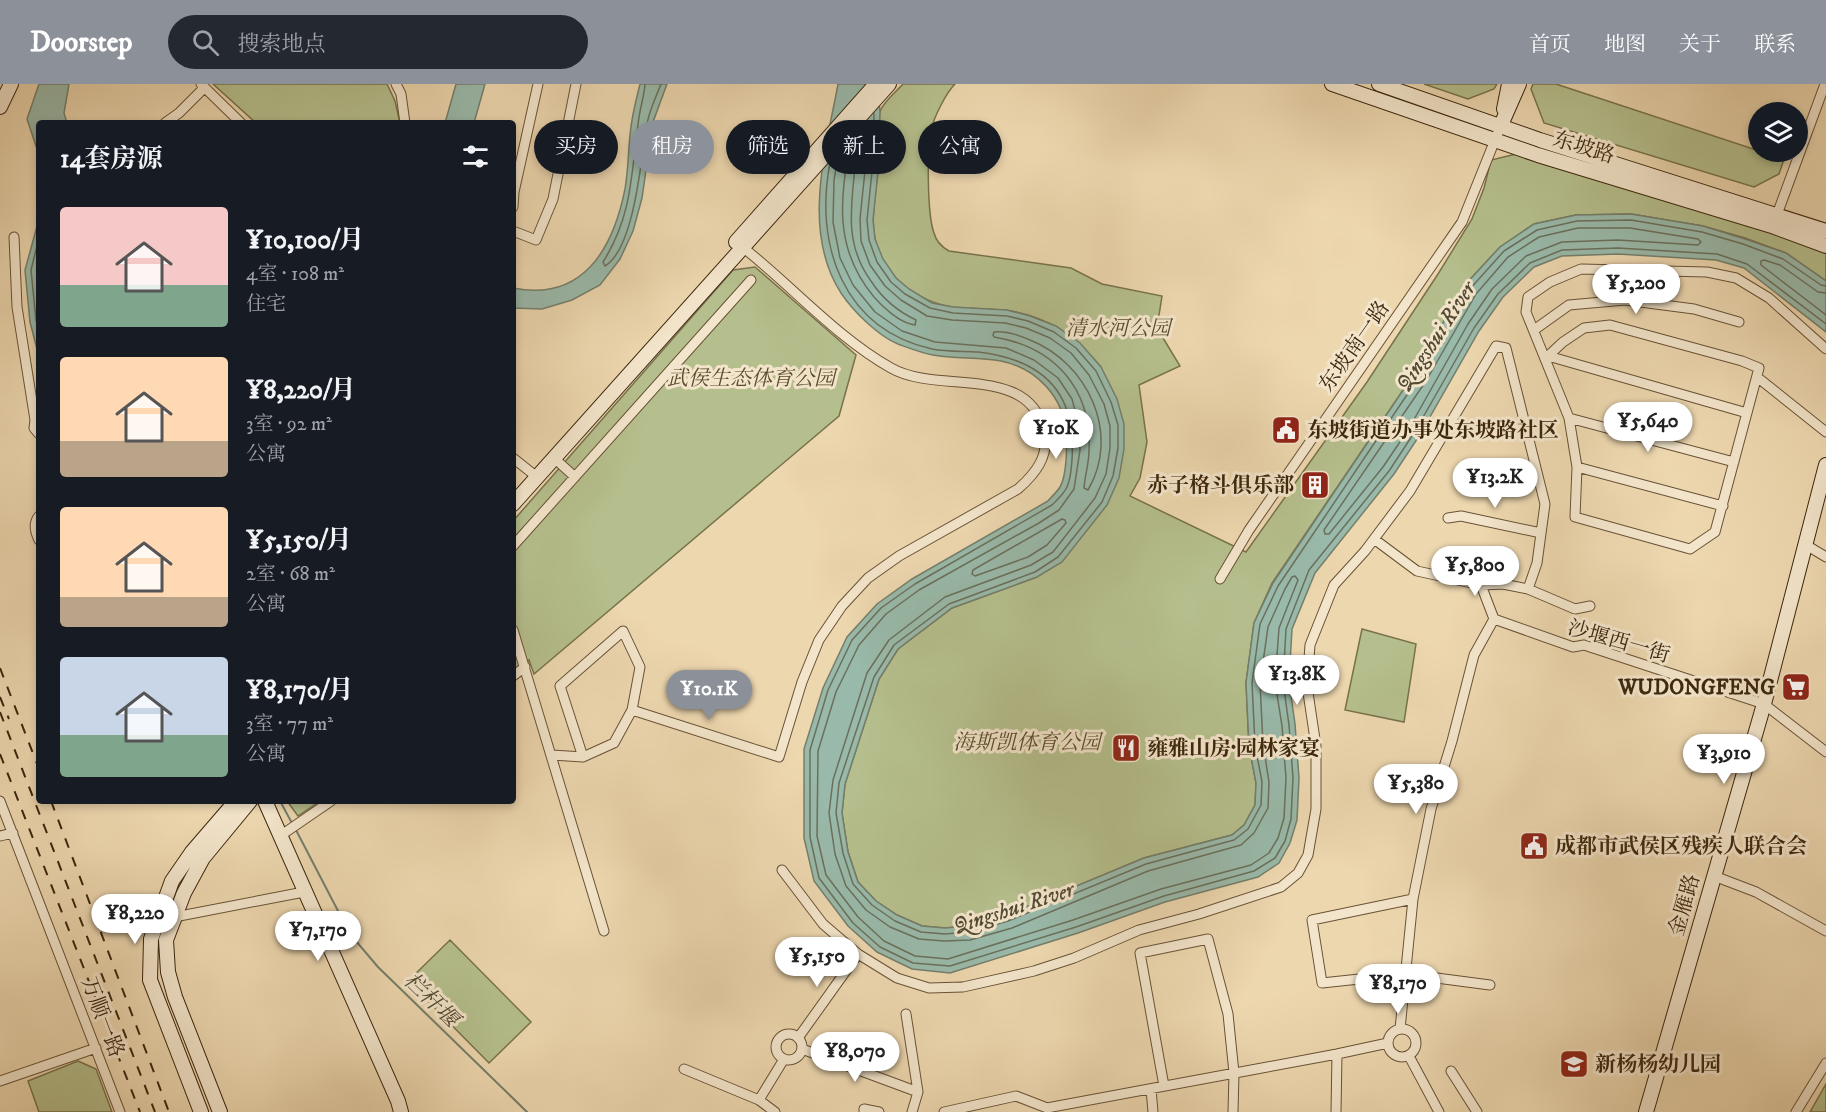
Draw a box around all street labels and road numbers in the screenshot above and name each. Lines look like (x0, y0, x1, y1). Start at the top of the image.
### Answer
street label: 东坡路 (1550, 126, 1618, 170)
street label: 东坡南一路 (1314, 296, 1396, 397)
street label: 沙堰西一街 (1565, 615, 1673, 669)
street label: 金雁路 (1664, 871, 1706, 939)
street label: 万顺一路 (75, 973, 129, 1061)

